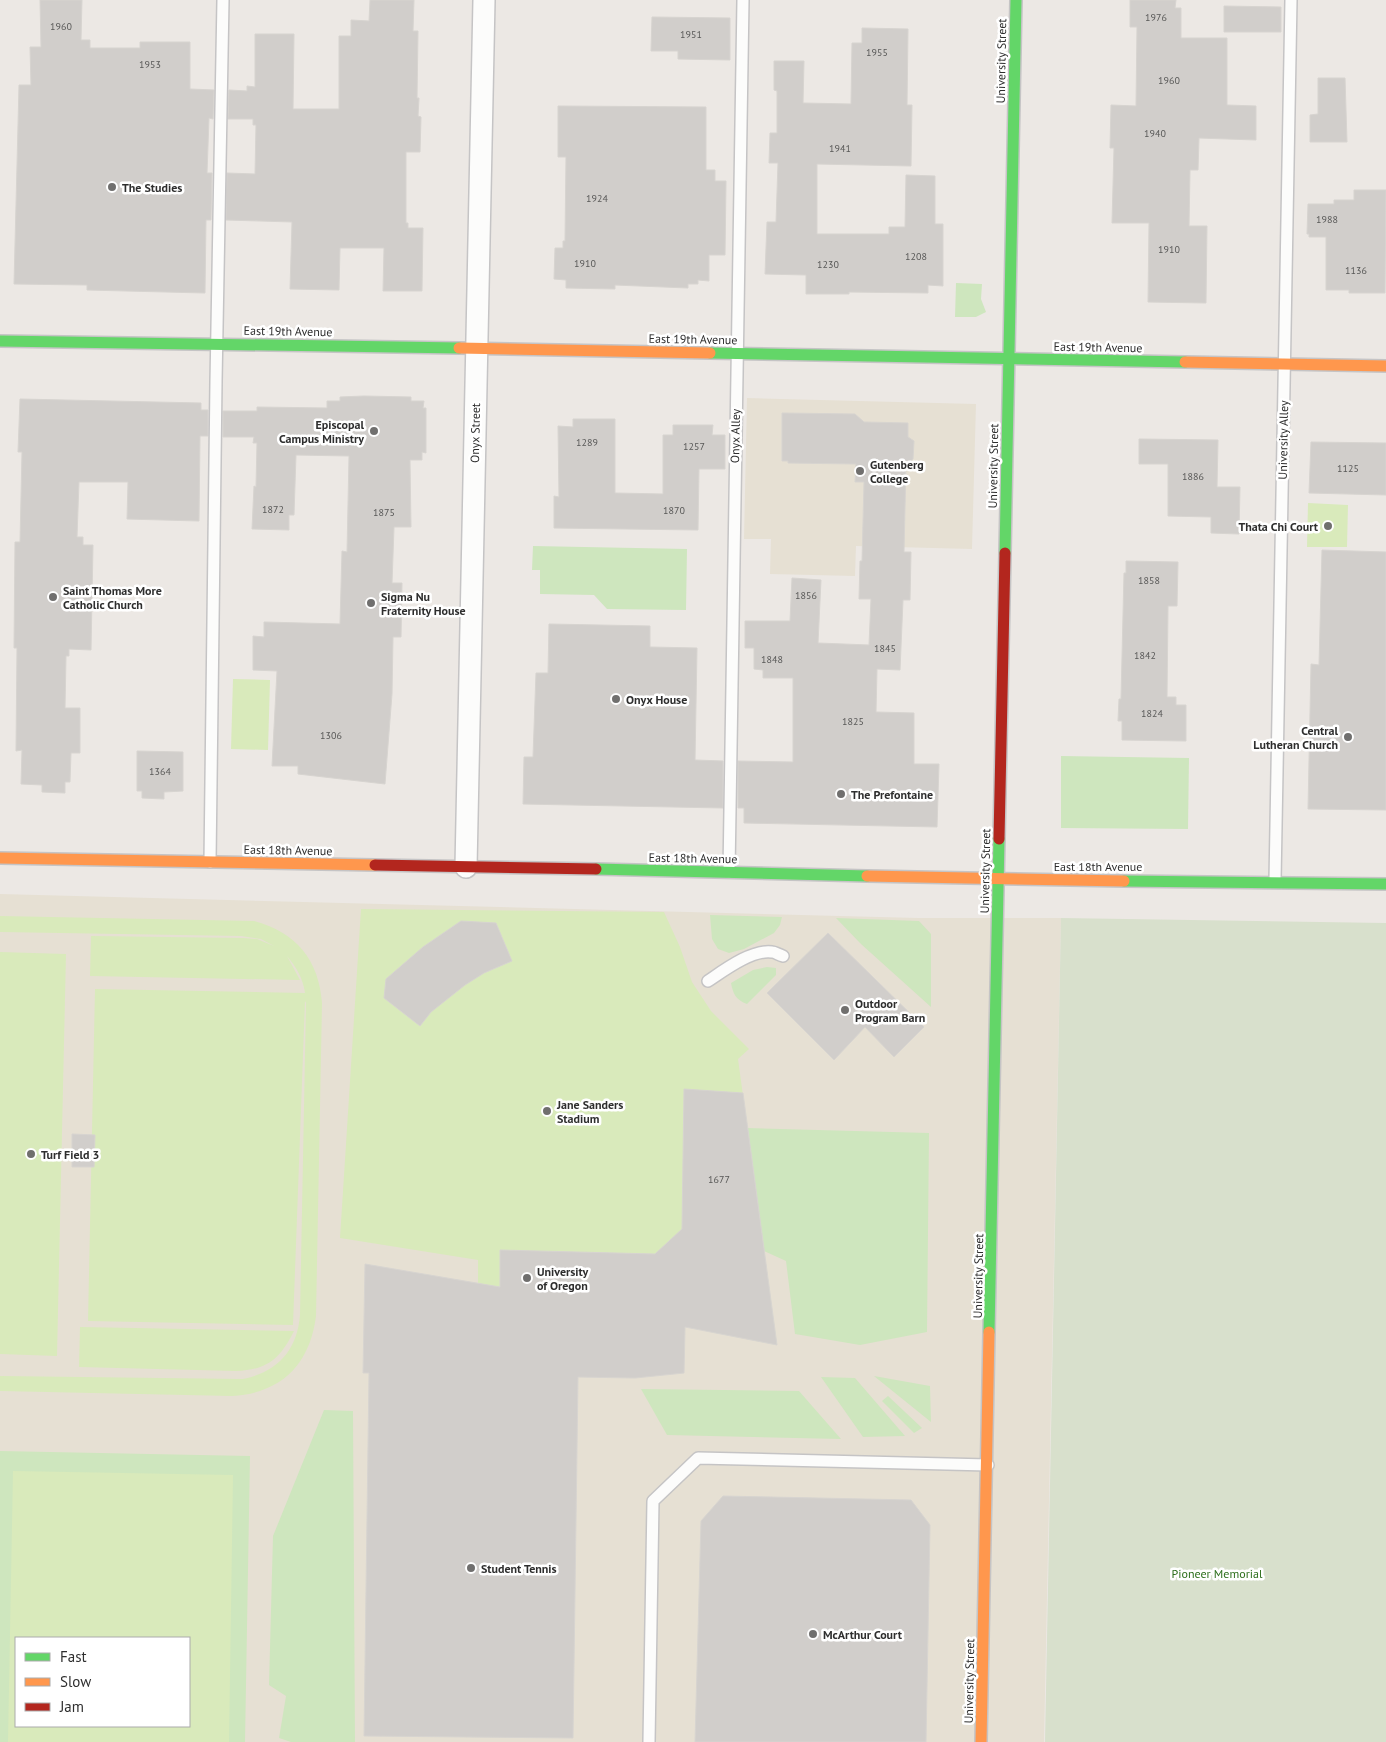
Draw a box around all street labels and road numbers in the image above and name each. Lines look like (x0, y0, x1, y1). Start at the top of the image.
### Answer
street label: University Street (993, 18, 1009, 104)
street label: East 19th Avenue (244, 323, 332, 339)
street label: East 19th Avenue (649, 331, 737, 347)
street label: East 19th Avenue (1054, 339, 1142, 355)
street label: University Alley (1275, 400, 1291, 480)
street label: Onyx Street (467, 403, 483, 463)
street label: Onyx Alley (727, 408, 743, 463)
street label: University Street (985, 423, 1001, 509)
street label: University Street (977, 828, 993, 914)
street label: East 18th Avenue (244, 842, 332, 858)
street label: East 18th Avenue (649, 850, 737, 866)
street label: East 18th Avenue (1054, 859, 1142, 874)
street label: University Street (970, 1233, 986, 1319)
street label: University Street (961, 1638, 977, 1724)

